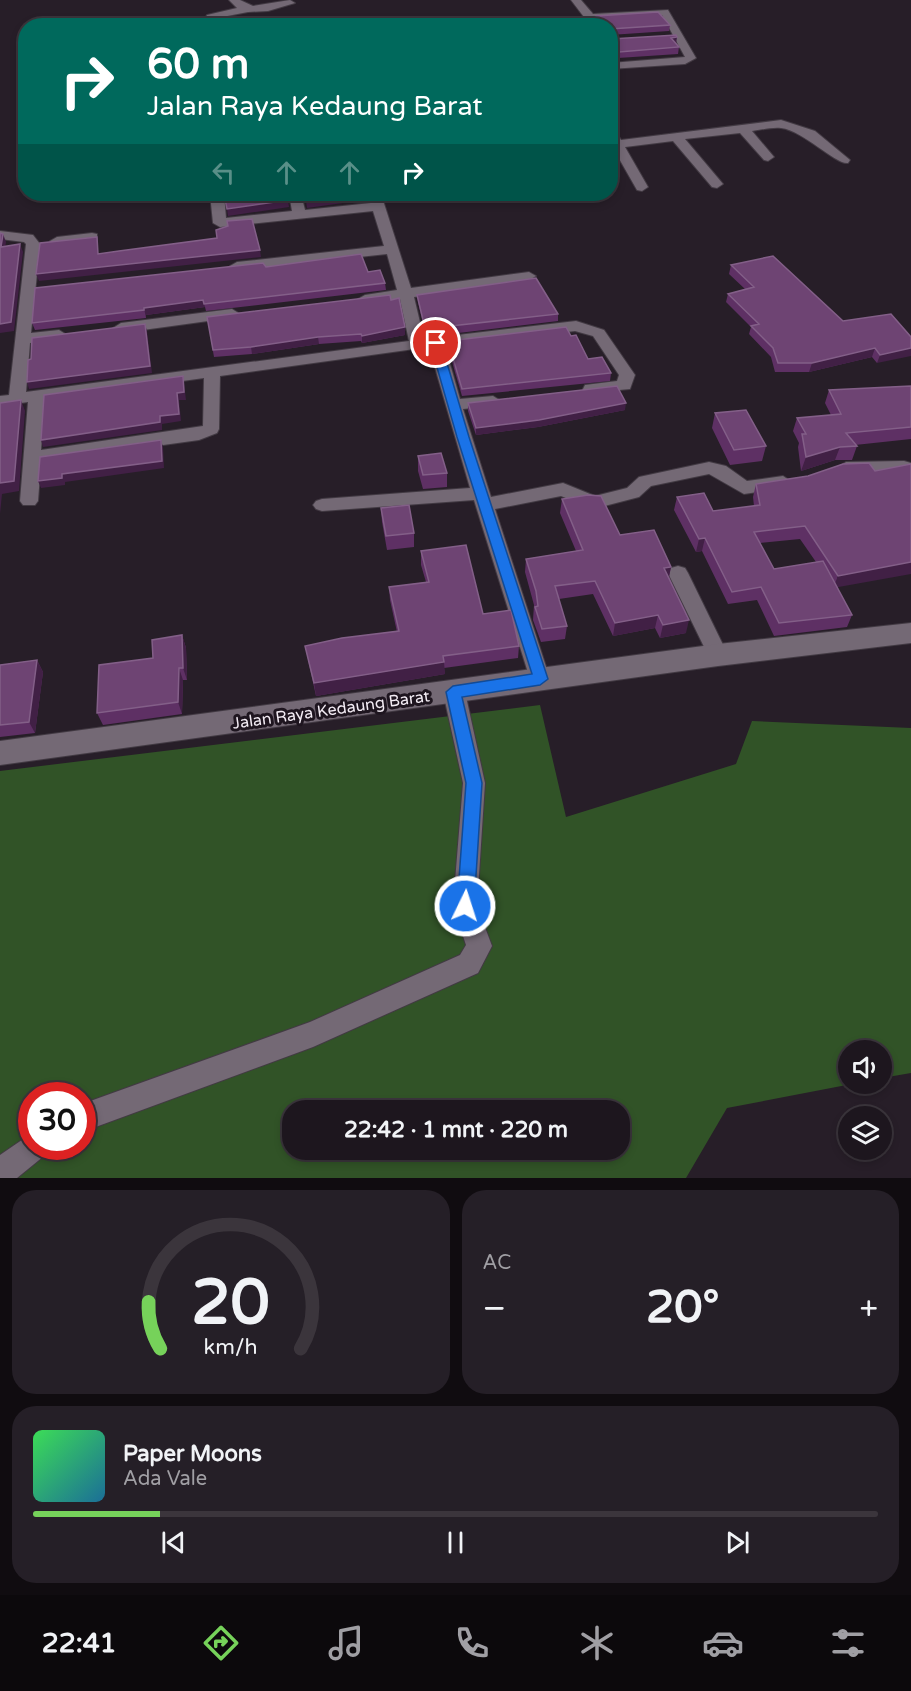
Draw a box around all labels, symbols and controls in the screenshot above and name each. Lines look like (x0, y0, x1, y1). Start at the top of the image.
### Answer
text: 60 m (147, 39, 249, 90)
icon: right (48, 42, 126, 120)
text: Jalan Raya Kedaung Barat (147, 90, 483, 123)
icon: left (207, 156, 240, 189)
icon: ahead (270, 156, 303, 189)
icon: ahead (333, 156, 366, 189)
icon: right (396, 156, 429, 189)
pin (410, 317, 461, 368)
icon: arrive (419, 326, 452, 359)
street label: Jalan Raya Kedaung Barat (231, 686, 431, 734)
position arrow (433, 874, 497, 938)
map controls (838, 1040, 892, 1160)
button: sound (838, 1040, 892, 1094)
speed limit sign: 30 (18, 1082, 96, 1160)
button: layers (838, 1106, 892, 1160)
text: 22:42 · 1 mnt · 220 m (344, 1117, 568, 1143)
text: AC (483, 1251, 511, 1275)
text: 20 (192, 1266, 270, 1341)
text: 20° (646, 1281, 719, 1335)
text: − (483, 1289, 506, 1328)
text: + (859, 1289, 878, 1328)
text: km/h (204, 1334, 258, 1360)
text: Paper Moons (123, 1441, 262, 1467)
text: Ada Vale (123, 1467, 207, 1491)
icon: previous (157, 1526, 190, 1559)
icon: pause (439, 1526, 472, 1559)
icon: next (721, 1526, 754, 1559)
icon: directions (200, 1622, 242, 1664)
icon: music (325, 1622, 367, 1664)
icon: phone (451, 1622, 493, 1664)
icon: climate (576, 1622, 618, 1664)
icon: car (702, 1622, 744, 1664)
icon: filters (827, 1622, 869, 1664)
text: 22:41 (42, 1627, 117, 1660)

